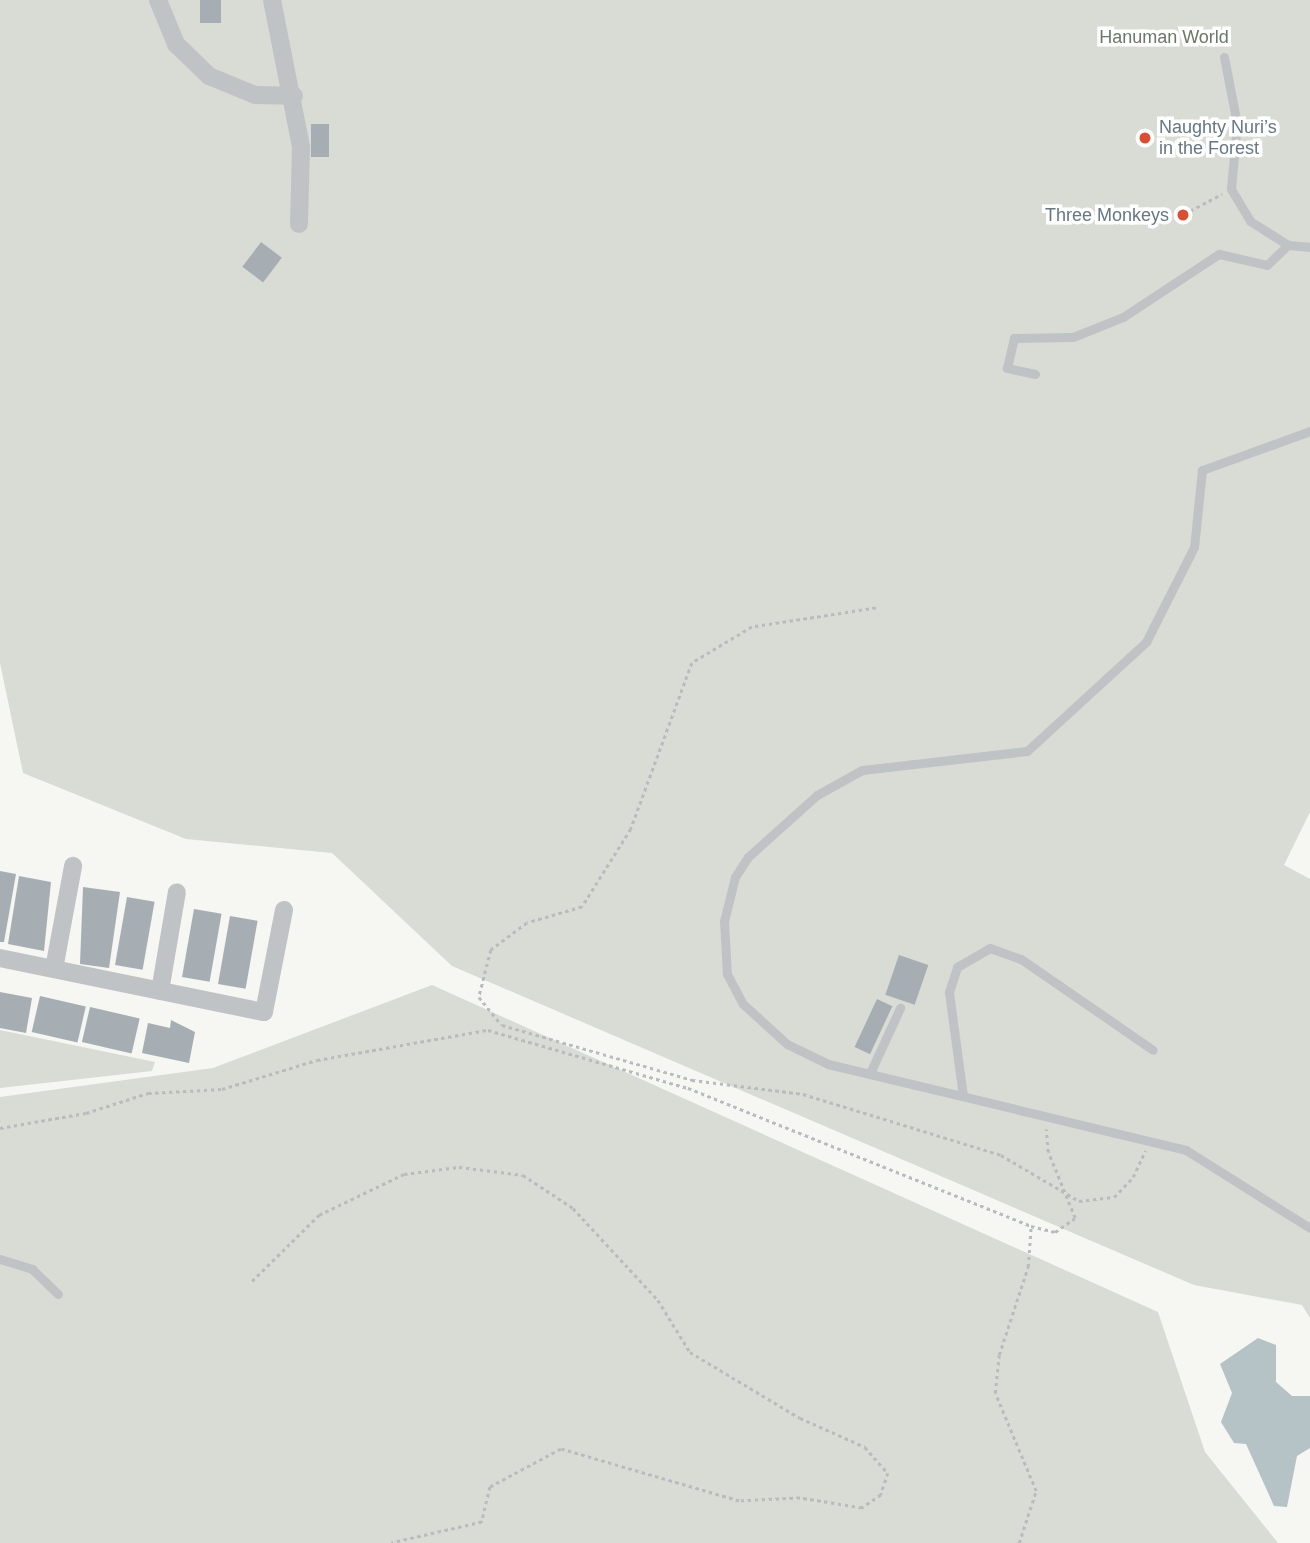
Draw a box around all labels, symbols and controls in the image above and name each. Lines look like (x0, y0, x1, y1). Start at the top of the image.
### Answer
park label: Hanuman World (1099, 26, 1229, 48)
place label: Naughty Nuri’s in the Forest (1159, 117, 1277, 160)
marker: Naughty Nuri’s in the Forest (1137, 130, 1153, 146)
place label: Three Monkeys (1045, 204, 1169, 226)
marker: Three Monkeys (1175, 207, 1191, 223)

